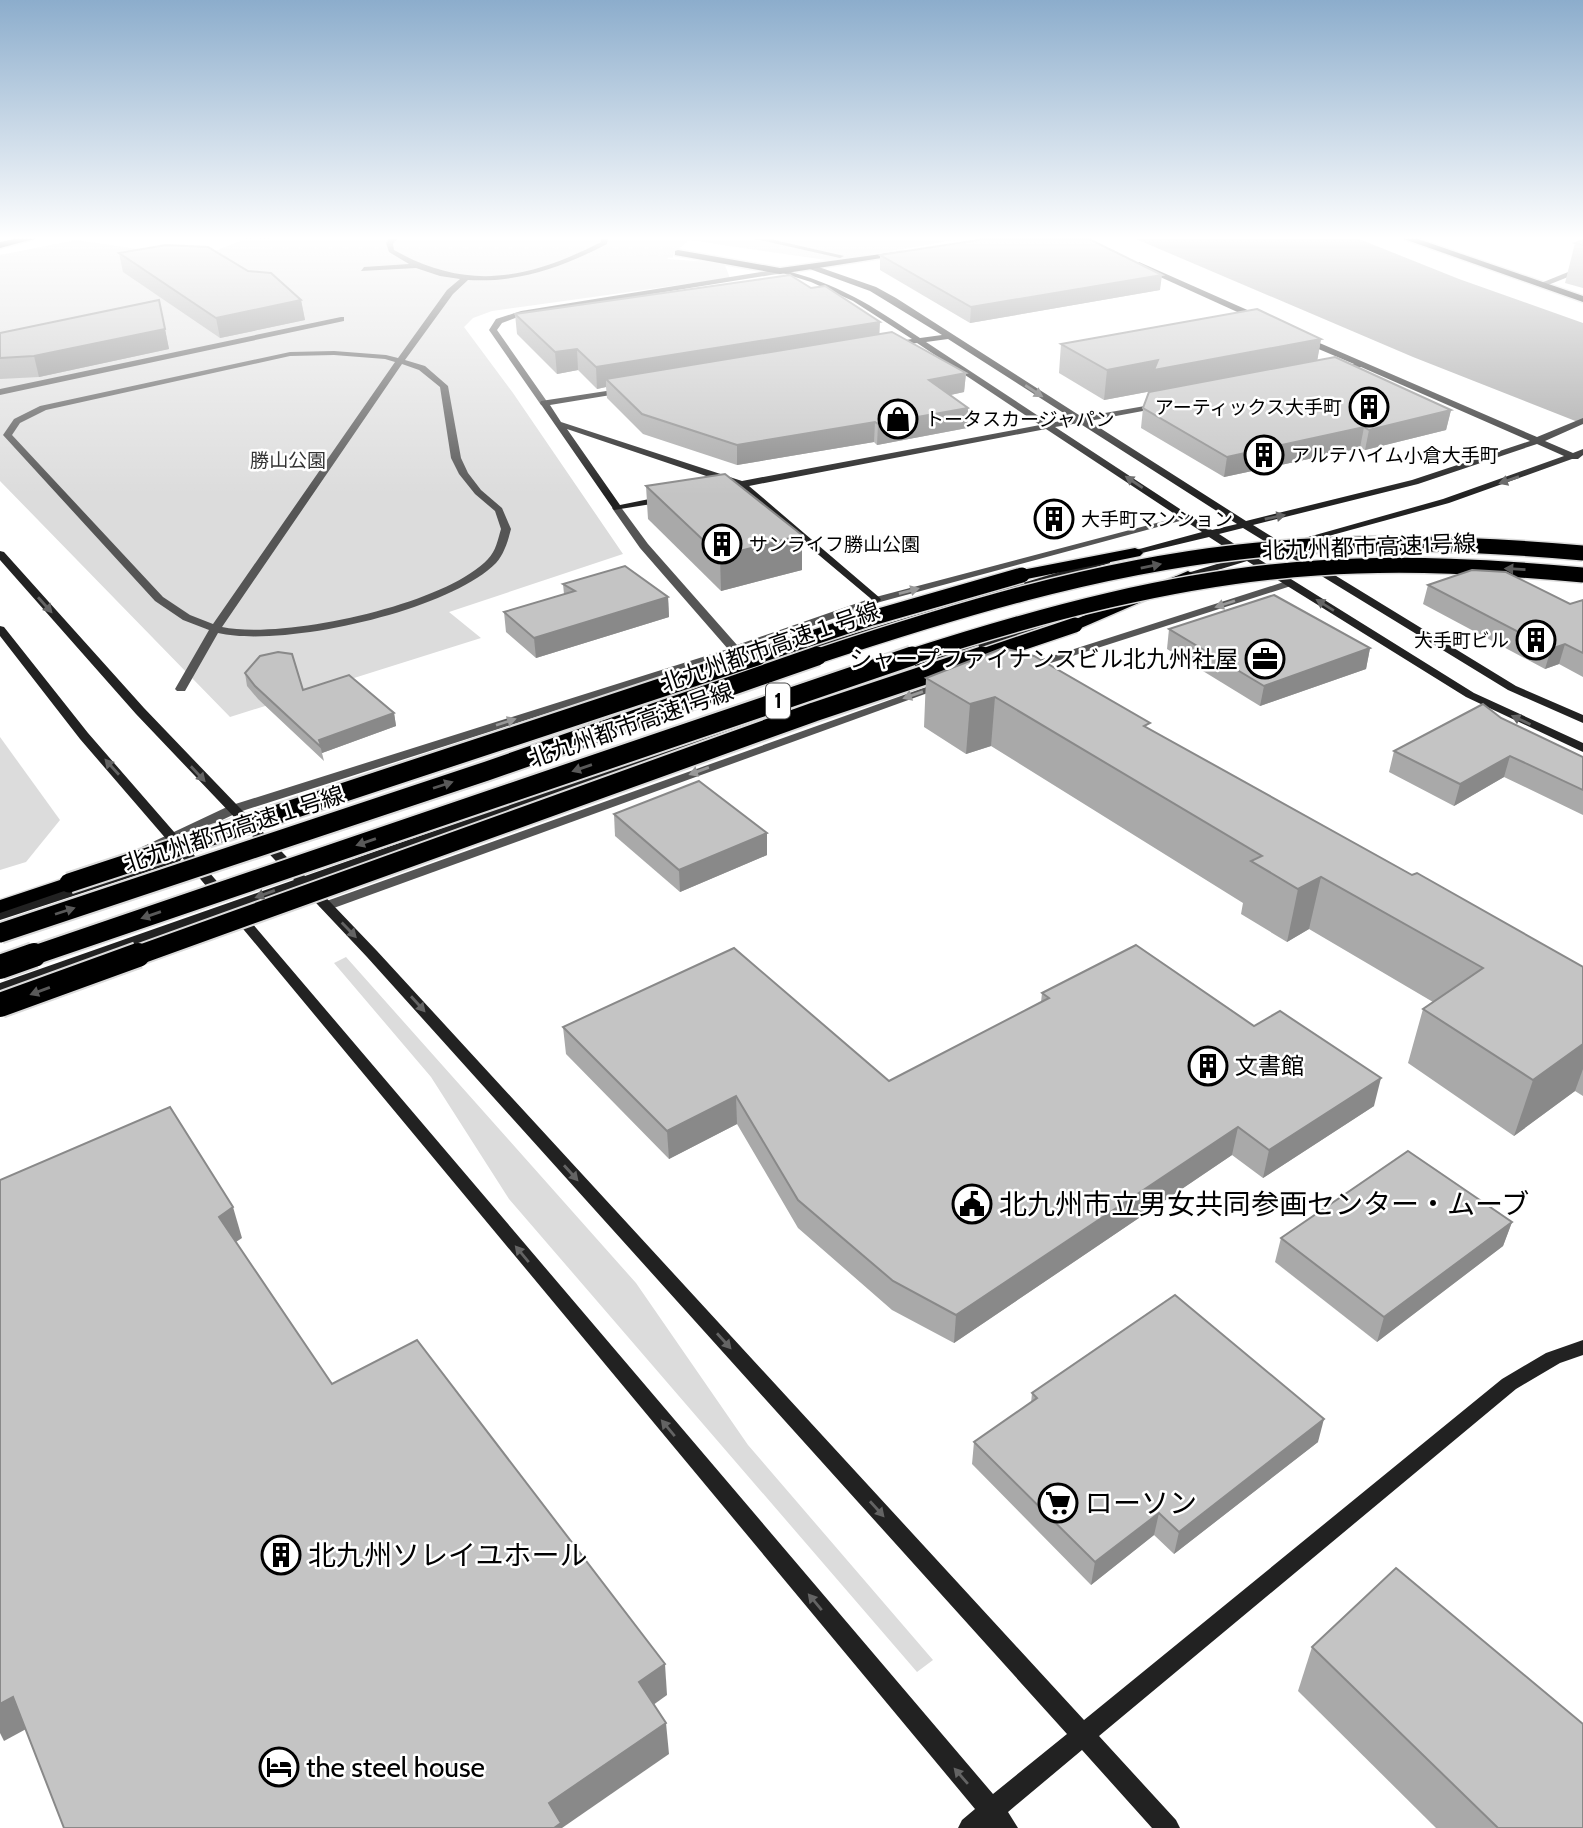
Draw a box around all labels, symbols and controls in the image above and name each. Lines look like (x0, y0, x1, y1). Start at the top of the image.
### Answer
one-way arrow (1025, 384, 1044, 397)
building icon: アーティックス大手町 (1348, 386, 1390, 428)
place label: アーティックス大手町 (1155, 396, 1342, 419)
shop icon: トータスカージャパン (877, 398, 919, 440)
place label: トータスカージャパン (925, 408, 1115, 431)
building icon: アルテハイム小倉大手町 (1243, 434, 1285, 476)
place label: アルテハイム小倉大手町 (1291, 444, 1499, 467)
park label: 勝山公園 (250, 449, 326, 472)
one-way arrow (1498, 475, 1519, 486)
one-way arrow (1124, 476, 1143, 489)
building icon: 大手町マンション (1033, 498, 1075, 540)
place label: 大手町マンション (1081, 508, 1233, 531)
one-way arrow (1264, 511, 1286, 522)
building icon: サンライフ勝山公園 (701, 523, 743, 565)
street label: 北九州都市高速1号線 (1261, 529, 1477, 565)
place label: サンライフ勝山公園 (749, 533, 920, 556)
one-way arrow (1141, 560, 1163, 571)
one-way arrow (1504, 564, 1526, 575)
one-way arrow (898, 585, 920, 596)
one-way arrow (37, 596, 53, 614)
street label: 北九州都市高速１号線 (657, 596, 883, 698)
one-way arrow (1215, 599, 1236, 610)
one-way arrow (1315, 599, 1334, 612)
building icon: 大手町ビル (1515, 619, 1557, 661)
place label: 大手町ビル (1414, 629, 1509, 652)
office icon: シャープファイナンスビル北九州社屋 (1244, 638, 1286, 680)
place label: シャープファイナンスビル北九州社屋 (849, 645, 1238, 673)
street label: 北九州都市高速1号線 (525, 677, 737, 773)
road number: 1 (766, 684, 790, 718)
one-way arrow (903, 690, 924, 701)
one-way arrow (1511, 714, 1531, 726)
one-way arrow (496, 717, 517, 727)
one-way arrow (104, 758, 120, 776)
one-way arrow (571, 763, 592, 774)
one-way arrow (190, 765, 206, 782)
one-way arrow (689, 766, 710, 777)
one-way arrow (433, 779, 454, 790)
street label: 北九州都市高速１号線 (120, 780, 348, 878)
one-way arrow (356, 837, 377, 848)
one-way arrow (254, 889, 275, 900)
one-way arrow (54, 905, 75, 916)
one-way arrow (141, 910, 162, 921)
one-way arrow (340, 921, 357, 938)
one-way arrow (30, 986, 51, 997)
one-way arrow (409, 995, 425, 1012)
building icon: 文書館 (1187, 1045, 1229, 1087)
place label: 文書館 (1235, 1052, 1304, 1080)
one-way arrow (563, 1164, 578, 1181)
public building icon: 北九州市立男女共同参画センター・ムーブ (951, 1183, 993, 1225)
place label: 北九州市立男女共同参画センター・ムーブ (999, 1187, 1529, 1221)
one-way arrow (515, 1245, 530, 1262)
one-way arrow (716, 1332, 732, 1350)
one-way arrow (661, 1419, 676, 1437)
supermarket icon: ローソン (1037, 1482, 1079, 1524)
place label: ローソン (1085, 1486, 1197, 1520)
one-way arrow (869, 1500, 885, 1517)
building icon: 北九州ソレイユホール (260, 1534, 302, 1576)
place label: 北九州ソレイユホール (308, 1538, 587, 1572)
one-way arrow (807, 1593, 823, 1611)
hotel icon: the steel house (258, 1746, 300, 1788)
place label: the steel house (306, 1750, 485, 1784)
one-way arrow (953, 1767, 969, 1785)

